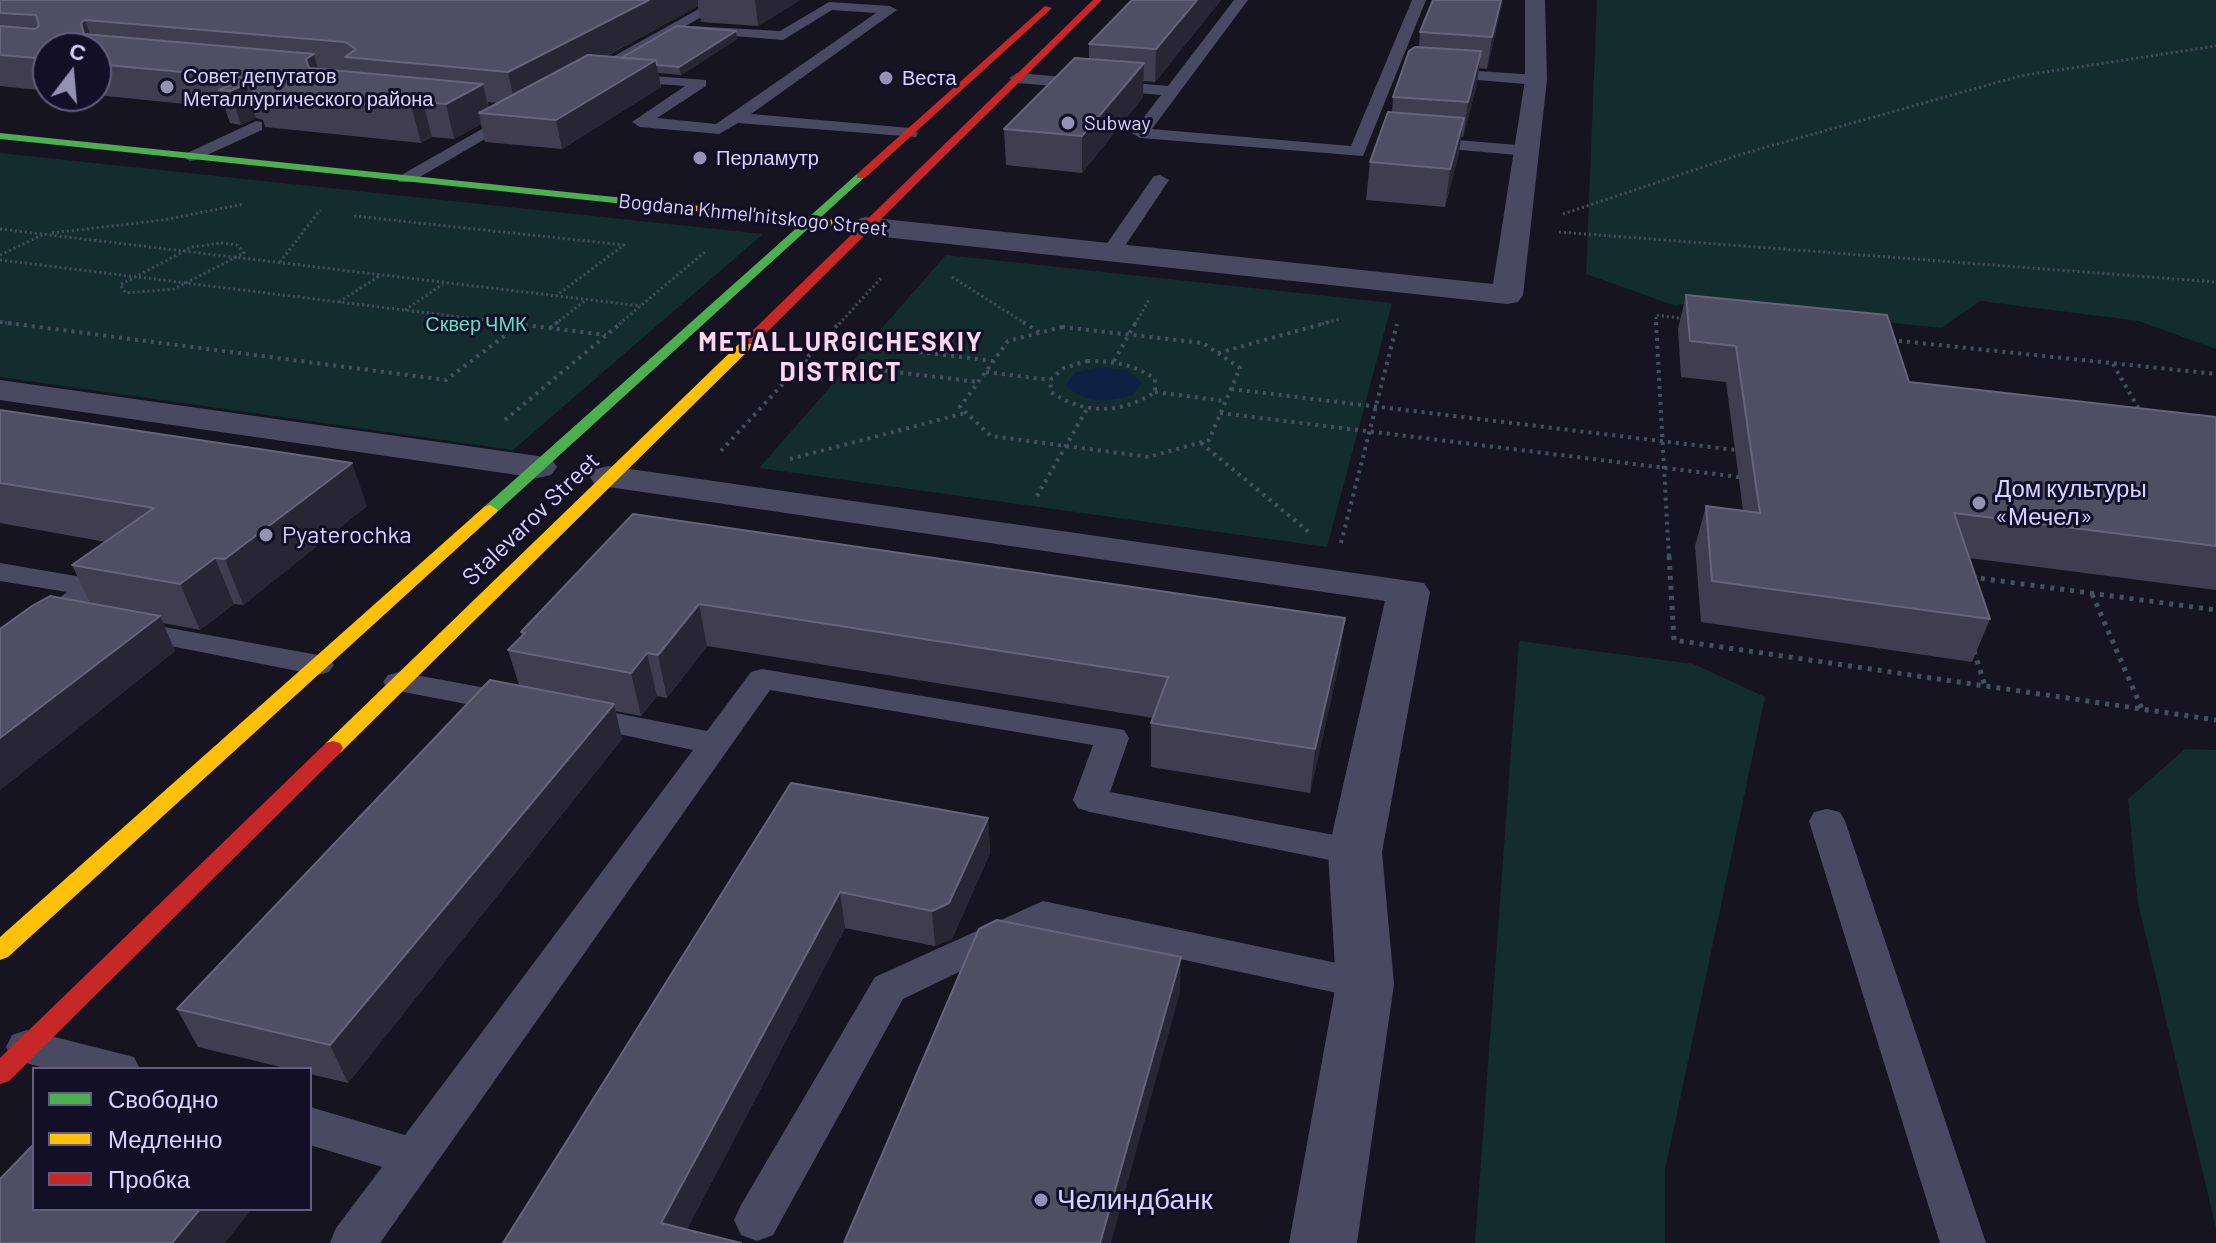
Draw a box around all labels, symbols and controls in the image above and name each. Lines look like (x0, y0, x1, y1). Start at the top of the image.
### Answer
north arrow (32, 32, 112, 112)
text: С (67, 36, 89, 66)
place label: Совет депутатов Металлургического района (183, 64, 433, 111)
place label: Веста (902, 66, 957, 90)
marker: Веста (877, 69, 895, 87)
marker: Совет депутатов Металлургического района (158, 78, 176, 96)
place label: Subway (1084, 111, 1151, 135)
marker: Subway (1059, 114, 1077, 132)
place label: Перламутр (716, 146, 819, 170)
marker: Перламутр (691, 149, 709, 167)
street label: Bogdana Khmel'nitskogo Street (617, 189, 889, 241)
park label: Сквер ЧМК (425, 312, 527, 336)
district label: METALLURGICHESKIY DISTRICT (698, 326, 984, 388)
street label: Stalevarov Street (456, 446, 606, 592)
place label: Дом культуры «Мечел» (1995, 475, 2147, 531)
marker: Дом культуры «Мечел» (1970, 494, 1988, 512)
place label: Pyaterochka (282, 521, 412, 549)
marker: Pyaterochka (257, 526, 275, 544)
legend (32, 1067, 312, 1211)
text: Свободно (108, 1084, 218, 1113)
text: Медленно (108, 1124, 222, 1153)
text: Пробка (108, 1164, 190, 1193)
place label: Челиндбанк (1057, 1183, 1213, 1217)
marker: Челиндбанк (1032, 1191, 1050, 1209)

